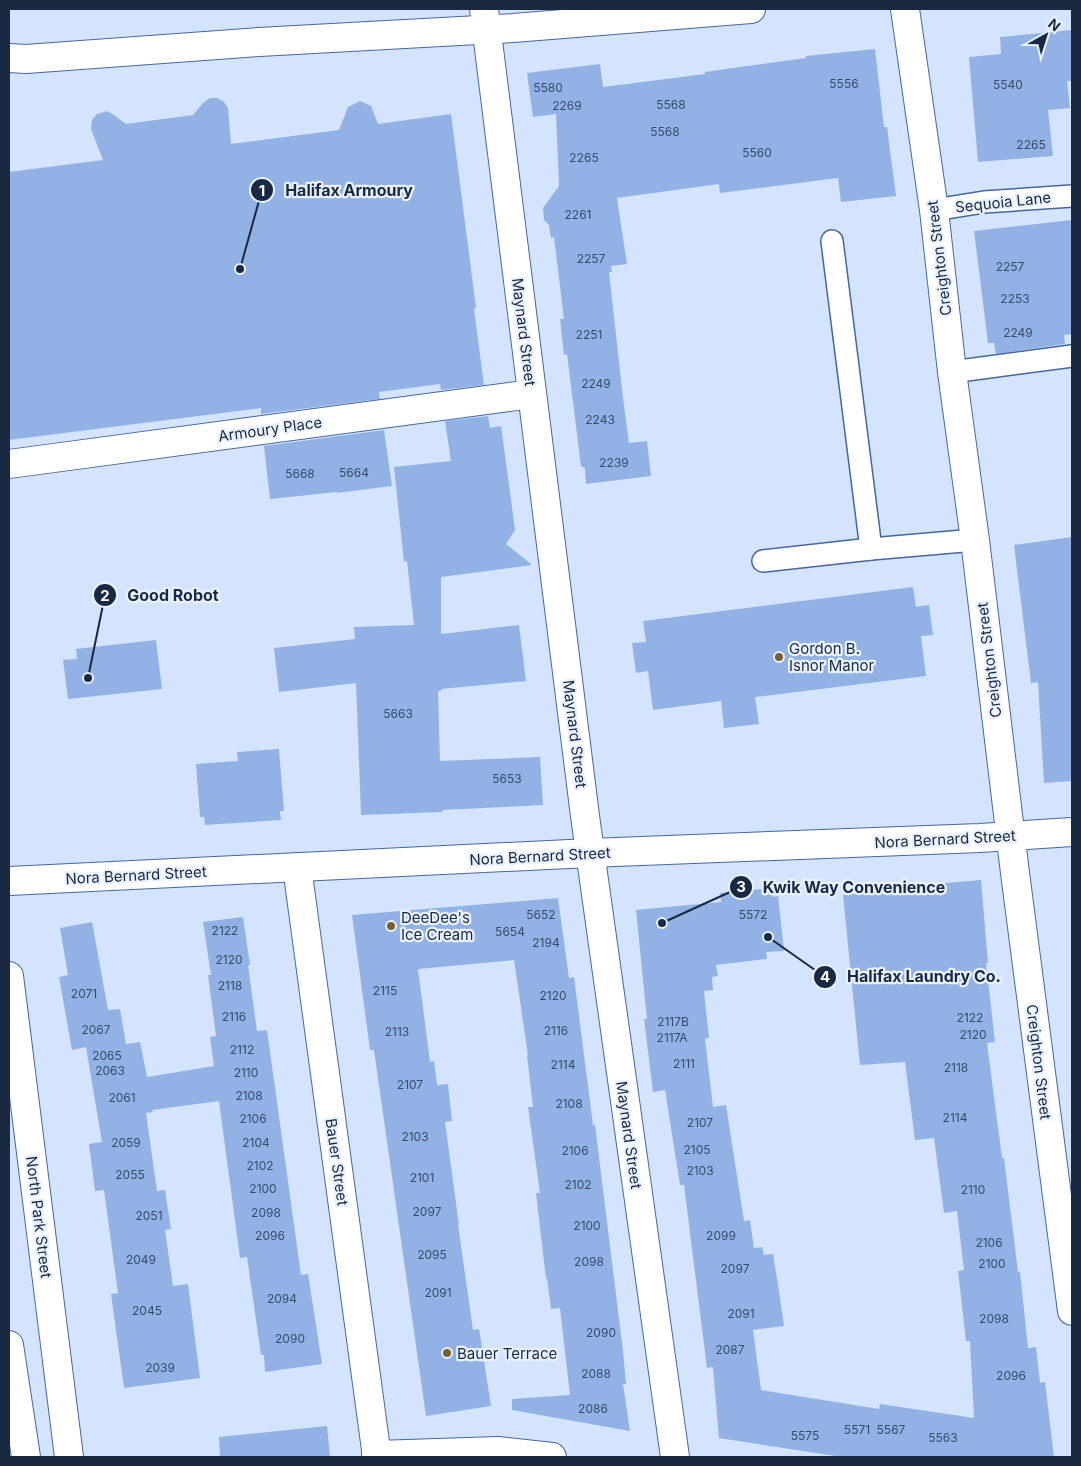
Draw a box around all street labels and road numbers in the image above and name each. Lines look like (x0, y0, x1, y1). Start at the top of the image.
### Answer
street label: Sequoia Lane (954, 188, 1052, 216)
street label: Creighton Street (922, 199, 955, 317)
street label: Maynard Street (508, 277, 540, 387)
street label: Armoury Place (217, 412, 323, 446)
street label: Creighton Street (972, 601, 1005, 719)
street label: Maynard Street (559, 679, 591, 789)
street label: Nora Bernard Street (874, 826, 1016, 852)
street label: Nora Bernard Street (469, 843, 611, 869)
street label: Nora Bernard Street (65, 862, 207, 888)
street label: Creighton Street (1023, 1003, 1056, 1121)
street label: Maynard Street (612, 1080, 646, 1190)
street label: Bauer Street (321, 1117, 353, 1207)
street label: North Park Street (22, 1155, 56, 1279)

